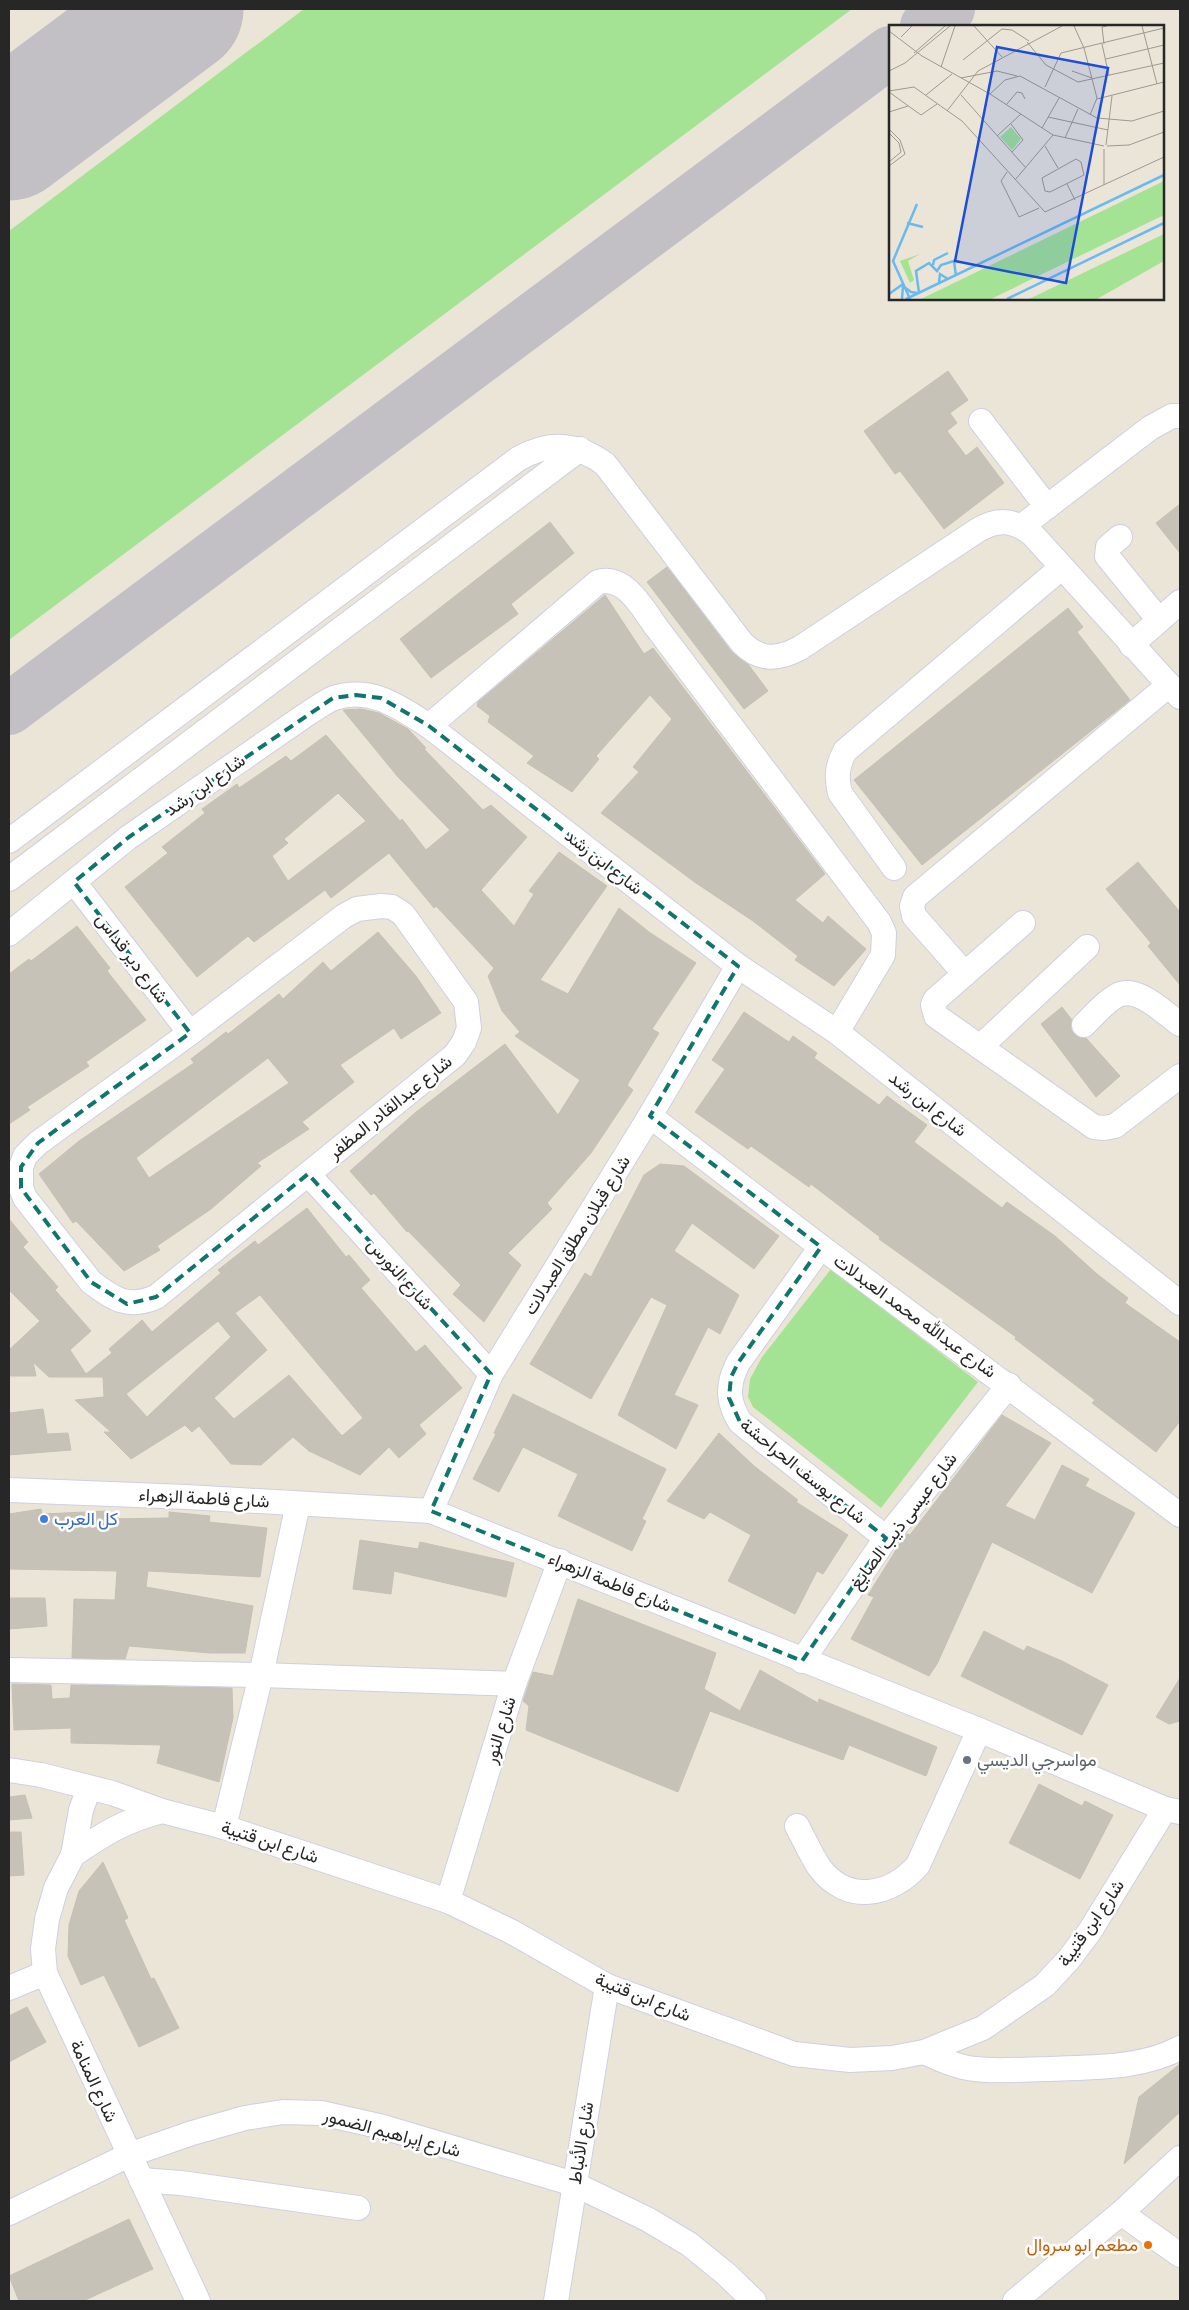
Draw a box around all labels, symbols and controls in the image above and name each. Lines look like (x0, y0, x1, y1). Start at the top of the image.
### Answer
inset map (889, 25, 1164, 300)
street label: شارع ابن رشد (162, 752, 250, 822)
street label: شارع ابن رشد (560, 827, 646, 900)
street label: شارع دير قداس (90, 910, 171, 1008)
street label: شارع عبدالقادر المظفر (325, 1053, 457, 1165)
street label: شارع ابن رشد (884, 1069, 970, 1142)
street label: شارع قبلان مطلق العبدلات (521, 1153, 636, 1319)
street label: شارع النورس (361, 1236, 436, 1315)
street label: شارع عبدالله محمد العبدلات (829, 1249, 1001, 1383)
street label: شارع يوسف الحراحشة (735, 1416, 869, 1529)
street label: شارع عيسى ذيب الصايغ (847, 1450, 962, 1594)
street label: شارع فاطمة الزهراء (138, 1487, 270, 1513)
place label: كل العرب (54, 1511, 118, 1530)
marker: كل العرب (38, 1513, 50, 1525)
street label: شارع فاطمة الزهراء (545, 1550, 674, 1618)
street label: شارع النور (482, 1695, 522, 1767)
place label: مواسرجي الديسي (977, 1752, 1097, 1775)
marker: مواسرجي الديسي (961, 1754, 973, 1766)
street label: شارع ابن قتيبة (218, 1819, 321, 1869)
street label: شارع ابن قتيبة (1055, 1877, 1130, 1971)
street label: شارع ابن قتيبة (592, 1971, 693, 2027)
street label: شارع المنامة (64, 2037, 120, 2126)
street label: شارع الأنباط (565, 2100, 599, 2186)
street label: شارع إبراهيم الضمور (320, 2107, 462, 2163)
place label: مطعم ابو سروال (1027, 2237, 1138, 2257)
marker: مطعم ابو سروال (1142, 2239, 1154, 2251)

